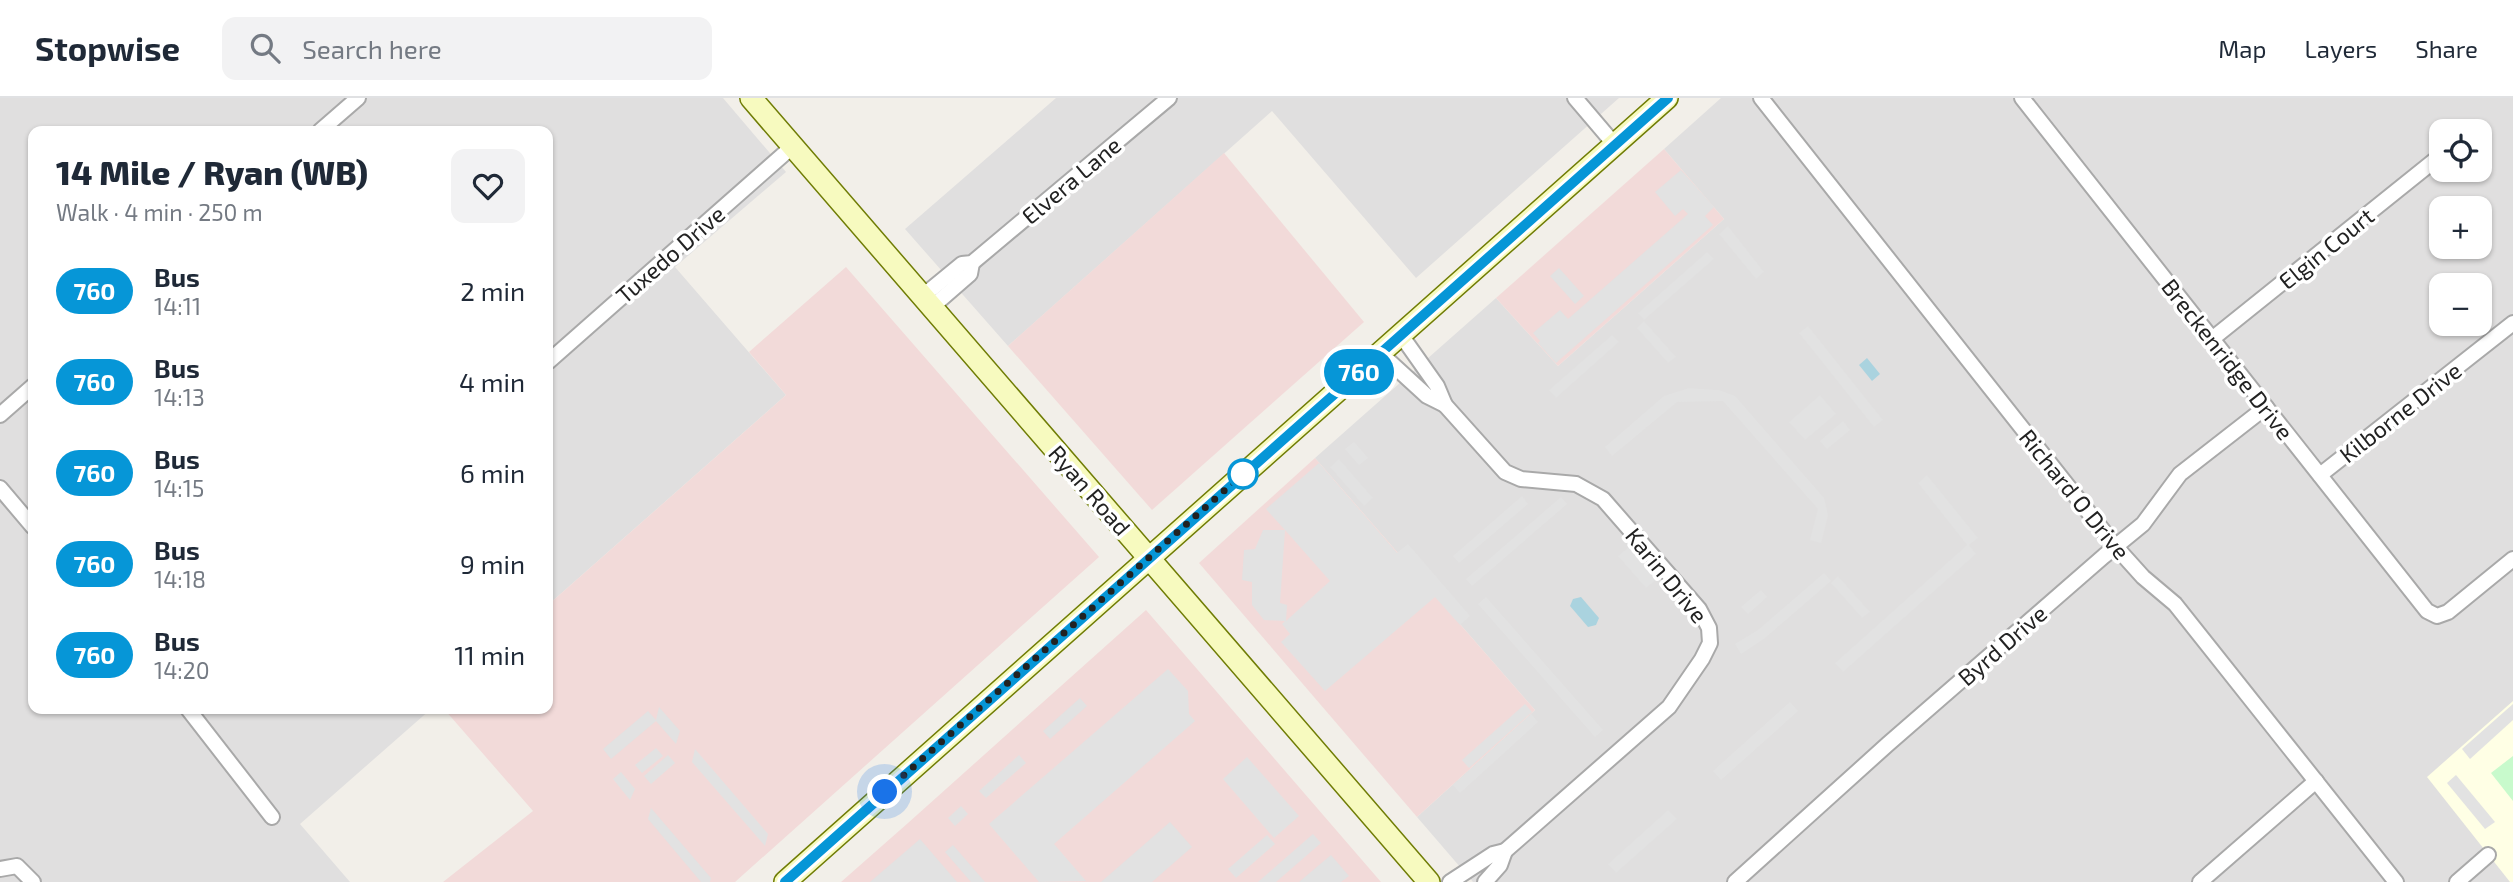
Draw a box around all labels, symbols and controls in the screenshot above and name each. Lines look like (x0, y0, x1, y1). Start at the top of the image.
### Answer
search box (222, 17, 712, 80)
text: Stopwise (35, 28, 180, 68)
icon: search (246, 29, 284, 67)
text: Search here (302, 33, 442, 64)
text: Map (2218, 34, 2266, 63)
text: Layers (2304, 34, 2377, 63)
text: Share (2415, 34, 2478, 63)
map controls (2429, 119, 2492, 336)
button: locate (2429, 119, 2492, 182)
street label: Elvera Lane (1016, 130, 1126, 230)
button: heart (451, 149, 525, 223)
text: 14 Mile / Ryan (WB) (56, 152, 368, 192)
button: + (2429, 196, 2492, 259)
text: Walk · 4 min · 250 m (56, 198, 263, 226)
street label: Tuxedo Drive (610, 199, 730, 309)
street label: Elgin Court (2273, 201, 2379, 295)
text: Bus (154, 261, 200, 292)
street label: Breckenridge Drive (2156, 273, 2300, 445)
button: − (2429, 273, 2492, 336)
text: 2 min (460, 275, 525, 306)
text: 760 (74, 276, 115, 305)
text: 14:11 (154, 292, 201, 320)
line badge: 760 (1319, 349, 1399, 395)
text: Bus (154, 352, 200, 383)
street label: Kilborne Drive (2333, 356, 2467, 468)
text: 760 (1338, 357, 1380, 386)
text: 4 min (459, 366, 525, 397)
text: 760 (74, 367, 115, 396)
text: 14:13 (154, 383, 205, 411)
street label: Richard O Drive (2014, 423, 2136, 565)
street label: Ryan Road (1043, 439, 1137, 541)
text: Bus (154, 443, 200, 474)
text: 6 min (460, 457, 525, 488)
text: 760 (74, 458, 115, 487)
unlabelled marker (1228, 459, 1258, 489)
text: 14:15 (154, 474, 204, 502)
street label: Karin Drive (1620, 522, 1714, 628)
text: Bus (154, 534, 200, 565)
text: 9 min (460, 548, 525, 579)
text: 760 (74, 549, 115, 578)
text: 14:18 (154, 565, 206, 593)
street label: Byrd Drive (1952, 599, 2052, 691)
text: Bus (154, 625, 200, 656)
text: 11 min (454, 639, 525, 670)
text: 760 (74, 640, 115, 669)
text: 14:20 (154, 656, 210, 684)
your location (867, 774, 902, 809)

